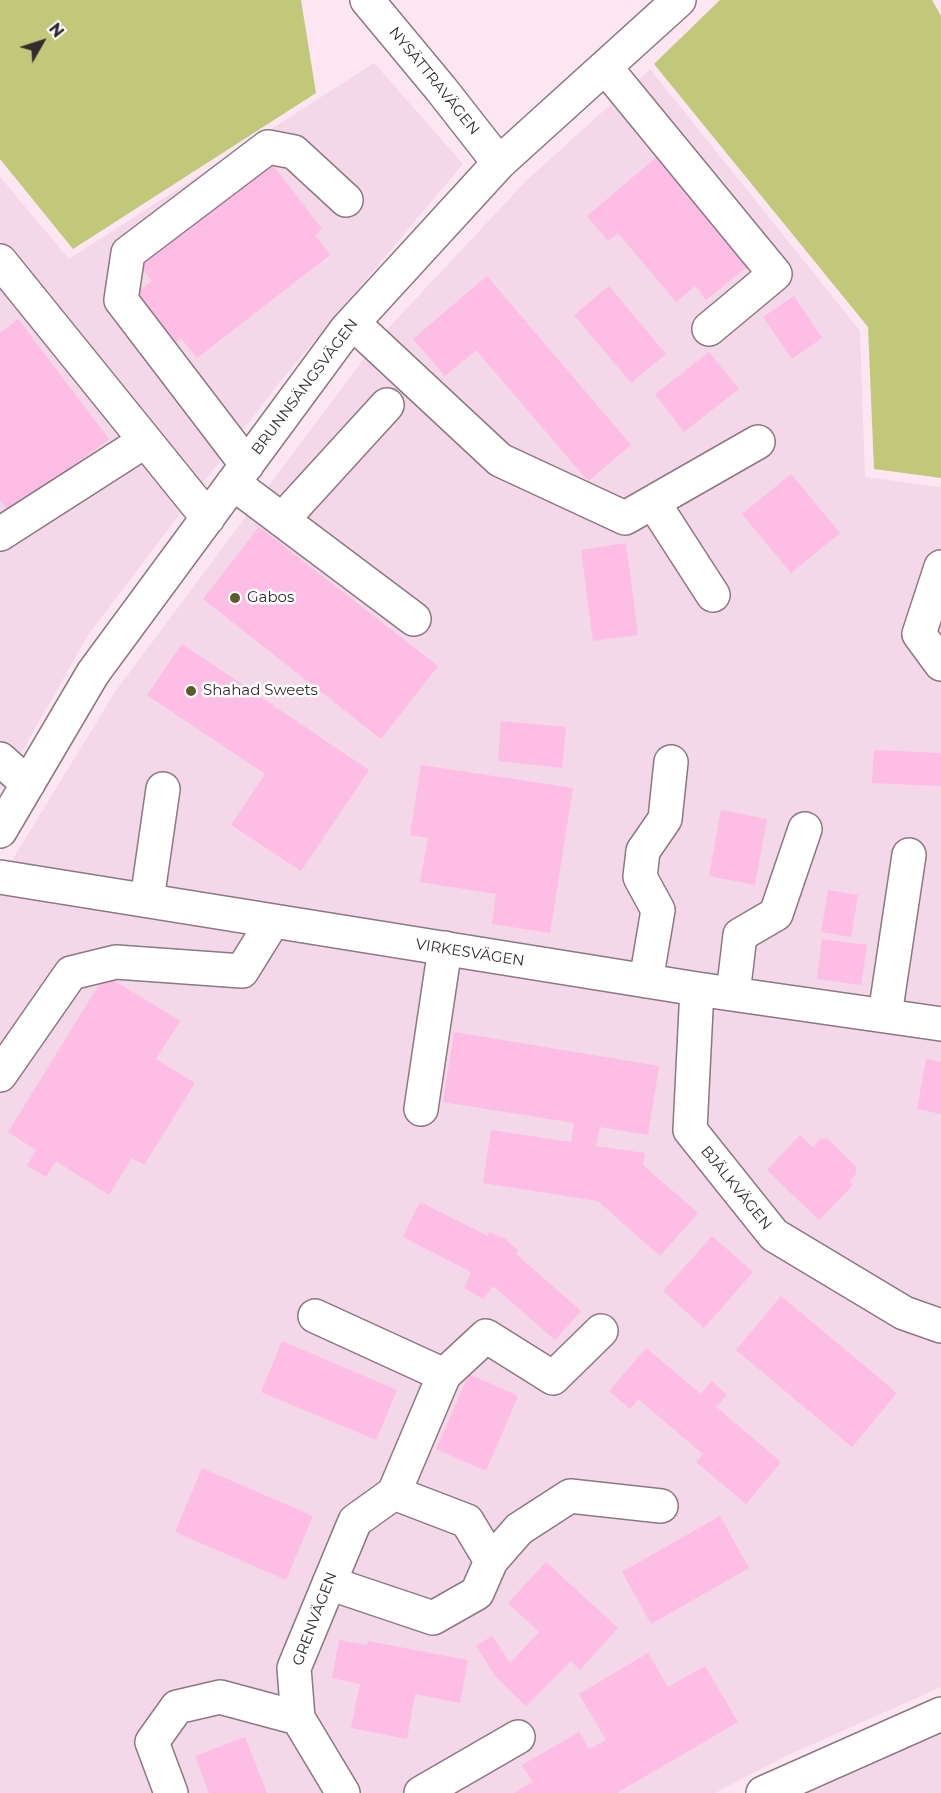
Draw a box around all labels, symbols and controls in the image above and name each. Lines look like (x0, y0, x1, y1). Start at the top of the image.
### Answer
north arrow (12, 12, 72, 72)
text: N (45, 19, 68, 41)
street label: NYSÄTTRAVÄGEN (385, 23, 483, 139)
street label: BRUNNSÄNGSVÄGEN (248, 315, 362, 459)
place label: Gabos (247, 589, 294, 607)
marker: Gabos (228, 591, 242, 605)
place label: Shahad Sweets (203, 682, 318, 700)
marker: Shahad Sweets (184, 684, 198, 698)
street label: VIRKESVÄGEN (414, 936, 526, 970)
street label: BJÄLKVÄGEN (697, 1142, 775, 1234)
street label: GRENVÄGEN (289, 1570, 341, 1668)

